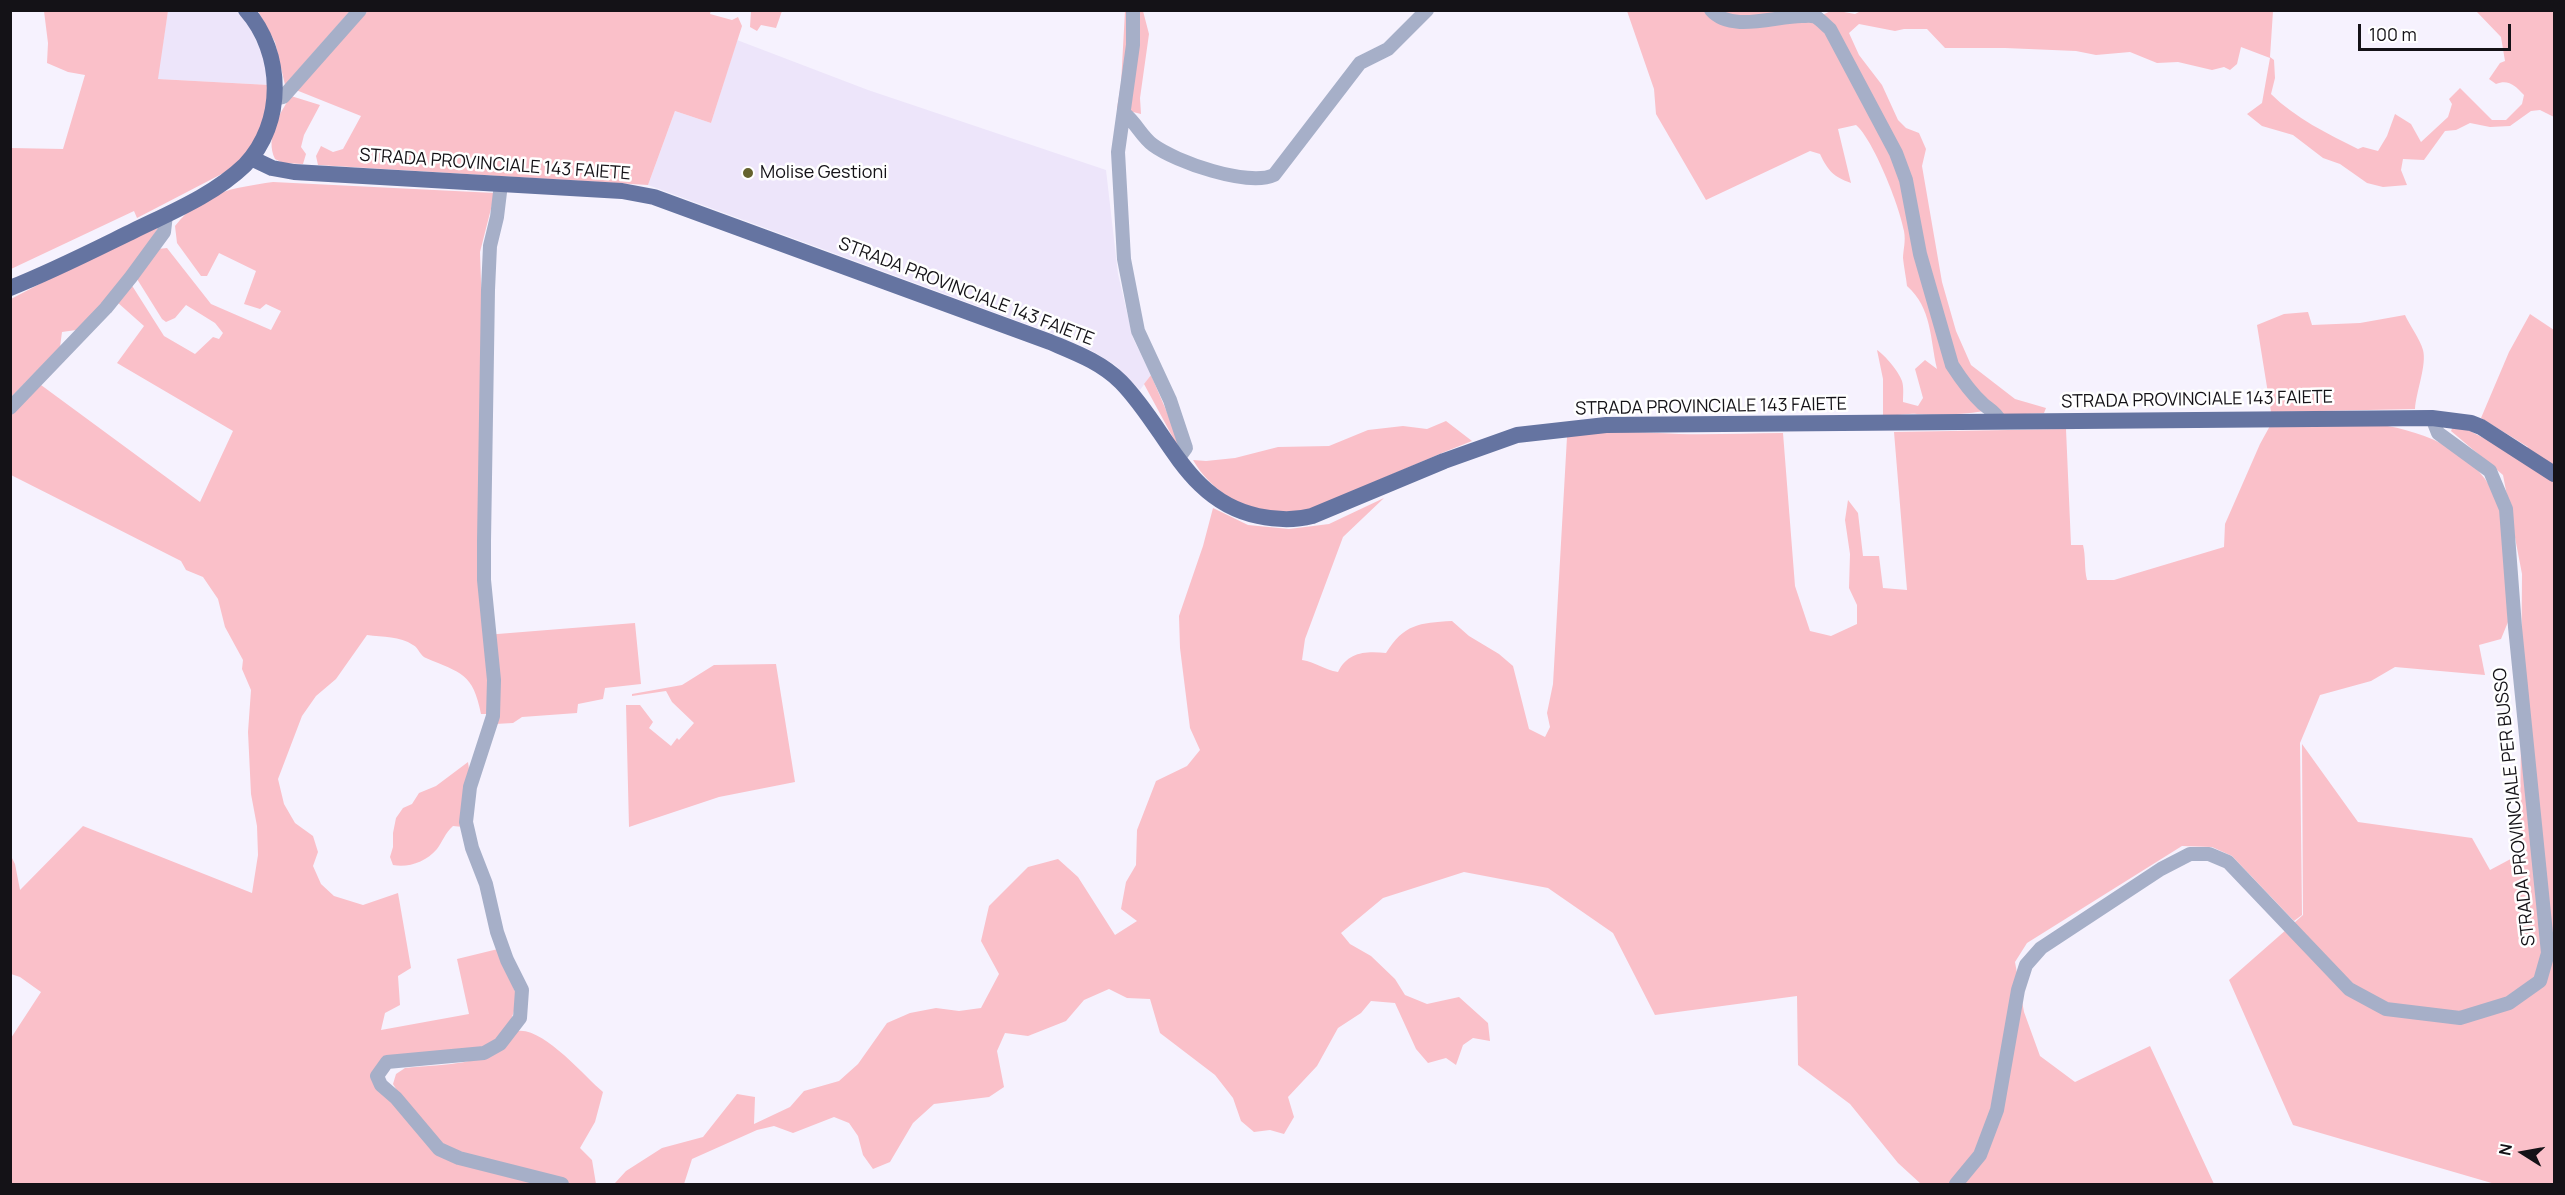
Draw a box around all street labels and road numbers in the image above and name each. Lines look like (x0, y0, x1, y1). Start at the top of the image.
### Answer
street label: STRADA PROVINCIALE 143 FAIETE (359, 145, 631, 185)
street label: STRADA PROVINCIALE 143 FAIETE (835, 233, 1097, 351)
street label: STRADA PROVINCIALE 143 FAIETE (2061, 387, 2333, 413)
street label: STRADA PROVINCIALE 143 FAIETE (1575, 394, 1847, 420)
street label: STRADA PROVINCIALE PER BUSSO (2490, 667, 2540, 947)

